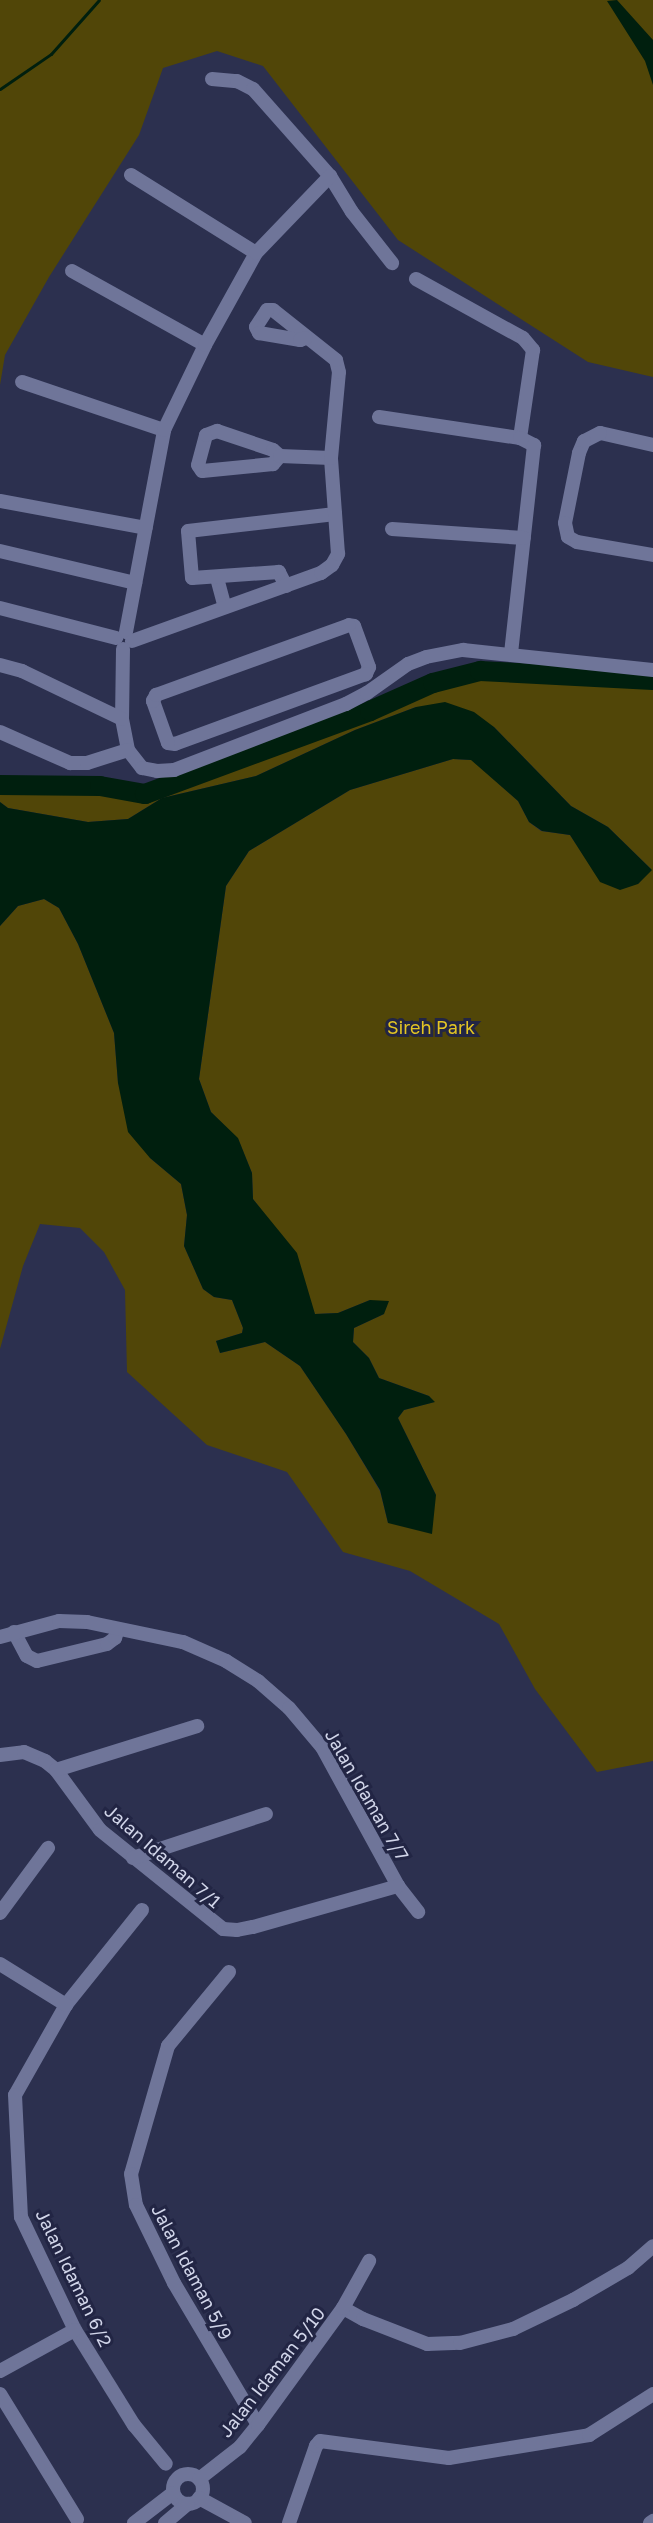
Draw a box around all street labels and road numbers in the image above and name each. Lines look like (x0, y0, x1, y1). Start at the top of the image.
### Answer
street label: Jalan Idaman 7/7 (321, 1726, 413, 1864)
street label: Jalan Idaman 7/1 (100, 1800, 226, 1912)
street label: Jalan Idaman 5/9 (147, 2201, 237, 2343)
street label: Jalan Idaman 6/2 (31, 2206, 117, 2350)
street label: Jalan Idaman 5/10 (214, 2303, 330, 2441)

